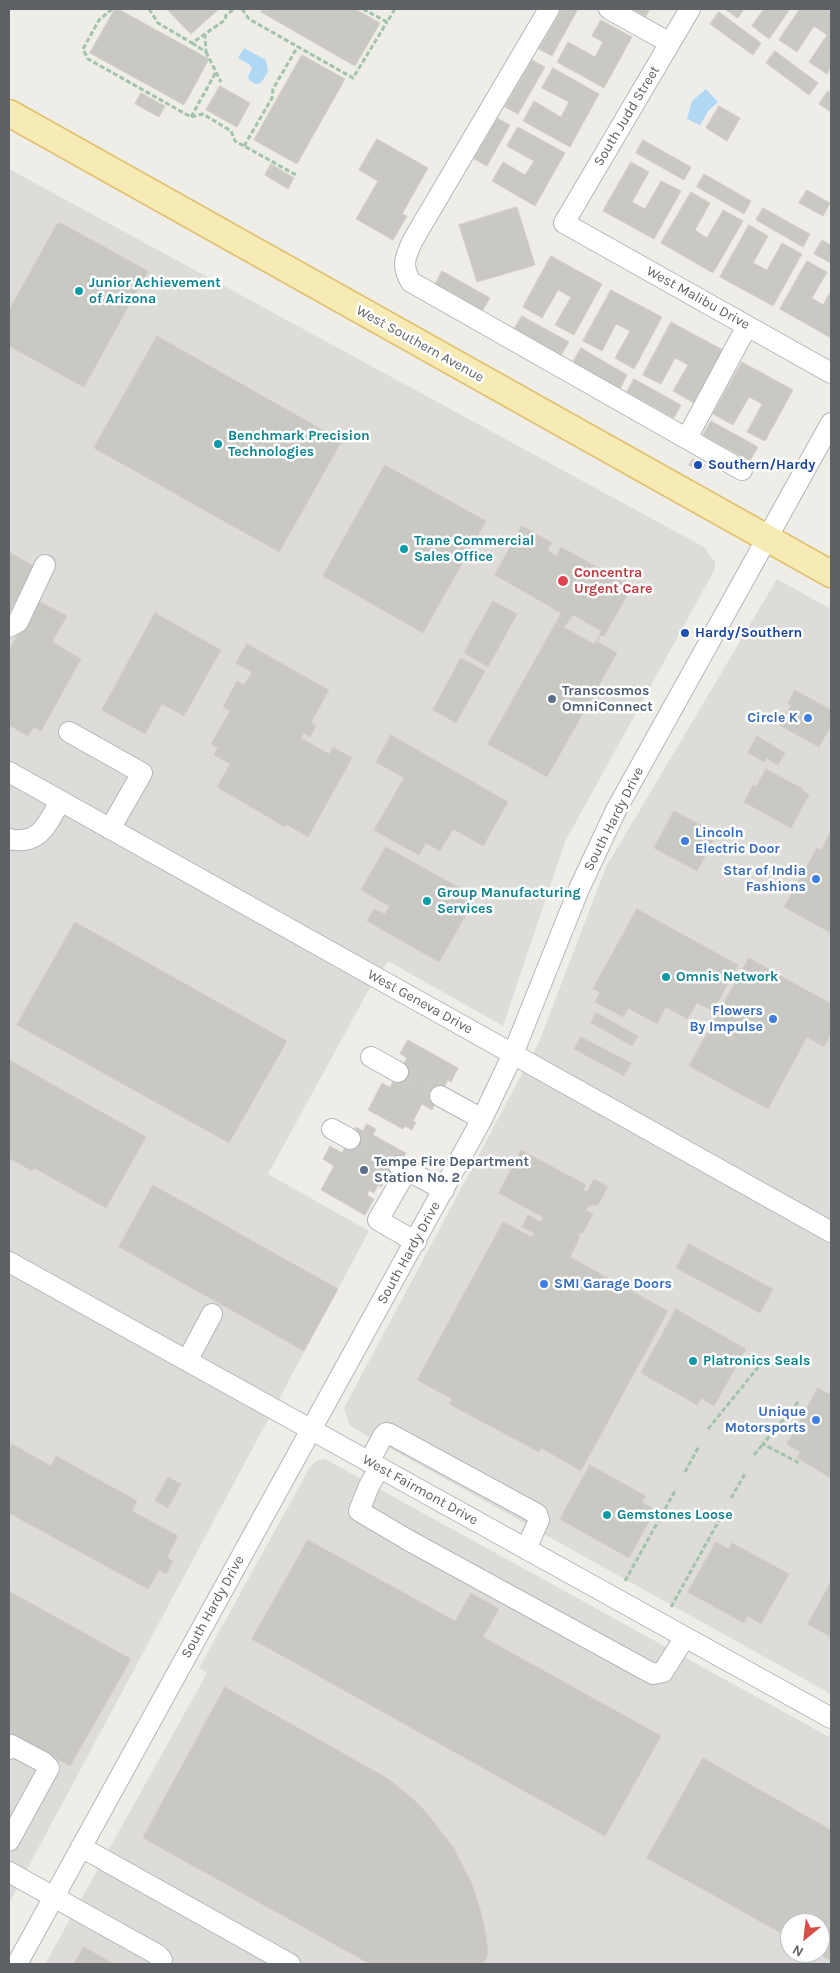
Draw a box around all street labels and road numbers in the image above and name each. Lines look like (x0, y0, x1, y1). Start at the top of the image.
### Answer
street label: South Judd Street (590, 63, 664, 169)
street label: West Malibu Drive (643, 263, 753, 333)
street label: West Southern Avenue (353, 302, 487, 386)
street label: South Hardy Drive (581, 764, 647, 874)
street label: West Geneva Drive (364, 966, 476, 1038)
street label: South Hardy Drive (374, 1199, 444, 1307)
street label: West Fairmont Drive (359, 1451, 481, 1529)
street label: South Hardy Drive (178, 1553, 248, 1661)

